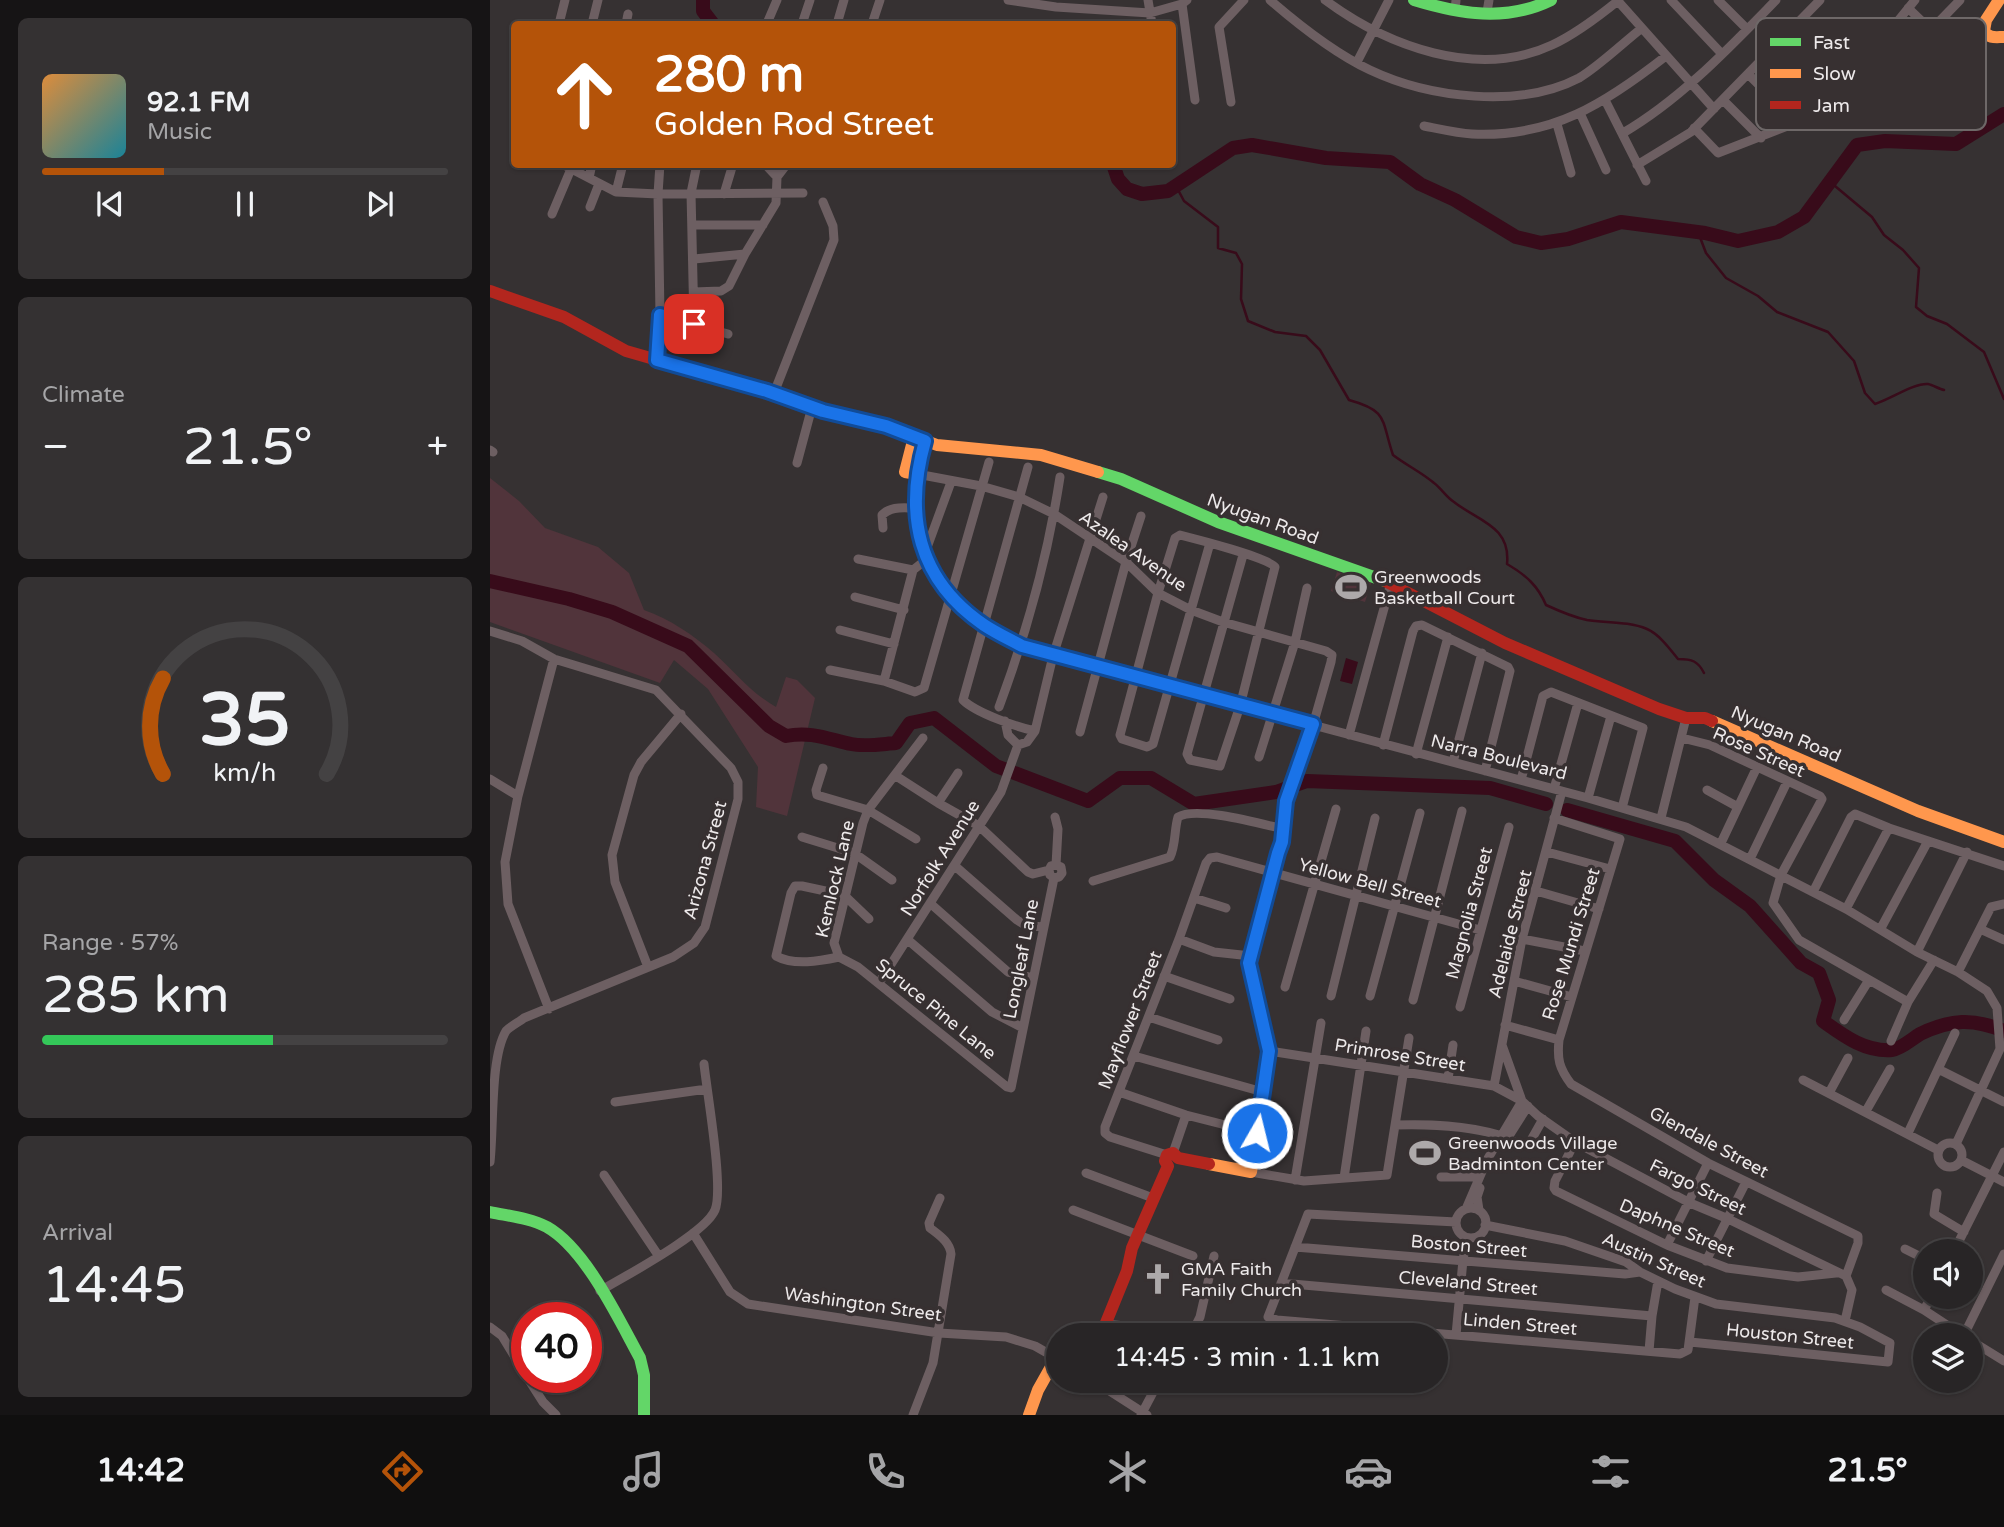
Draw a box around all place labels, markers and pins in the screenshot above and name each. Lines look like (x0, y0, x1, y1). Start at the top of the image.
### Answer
pin (664, 294, 724, 354)
place label: Greenwoods Basketball Court (1374, 566, 1515, 609)
sports icon: Greenwoods Basketball Court (1334, 570, 1368, 604)
place label: Greenwoods Village Badminton Center (1448, 1132, 1618, 1175)
sports icon: Greenwoods Village Badminton Center (1408, 1136, 1442, 1170)
place label: GMA Faith Family Church (1181, 1258, 1302, 1301)
church icon: GMA Faith Family Church (1141, 1262, 1175, 1296)

